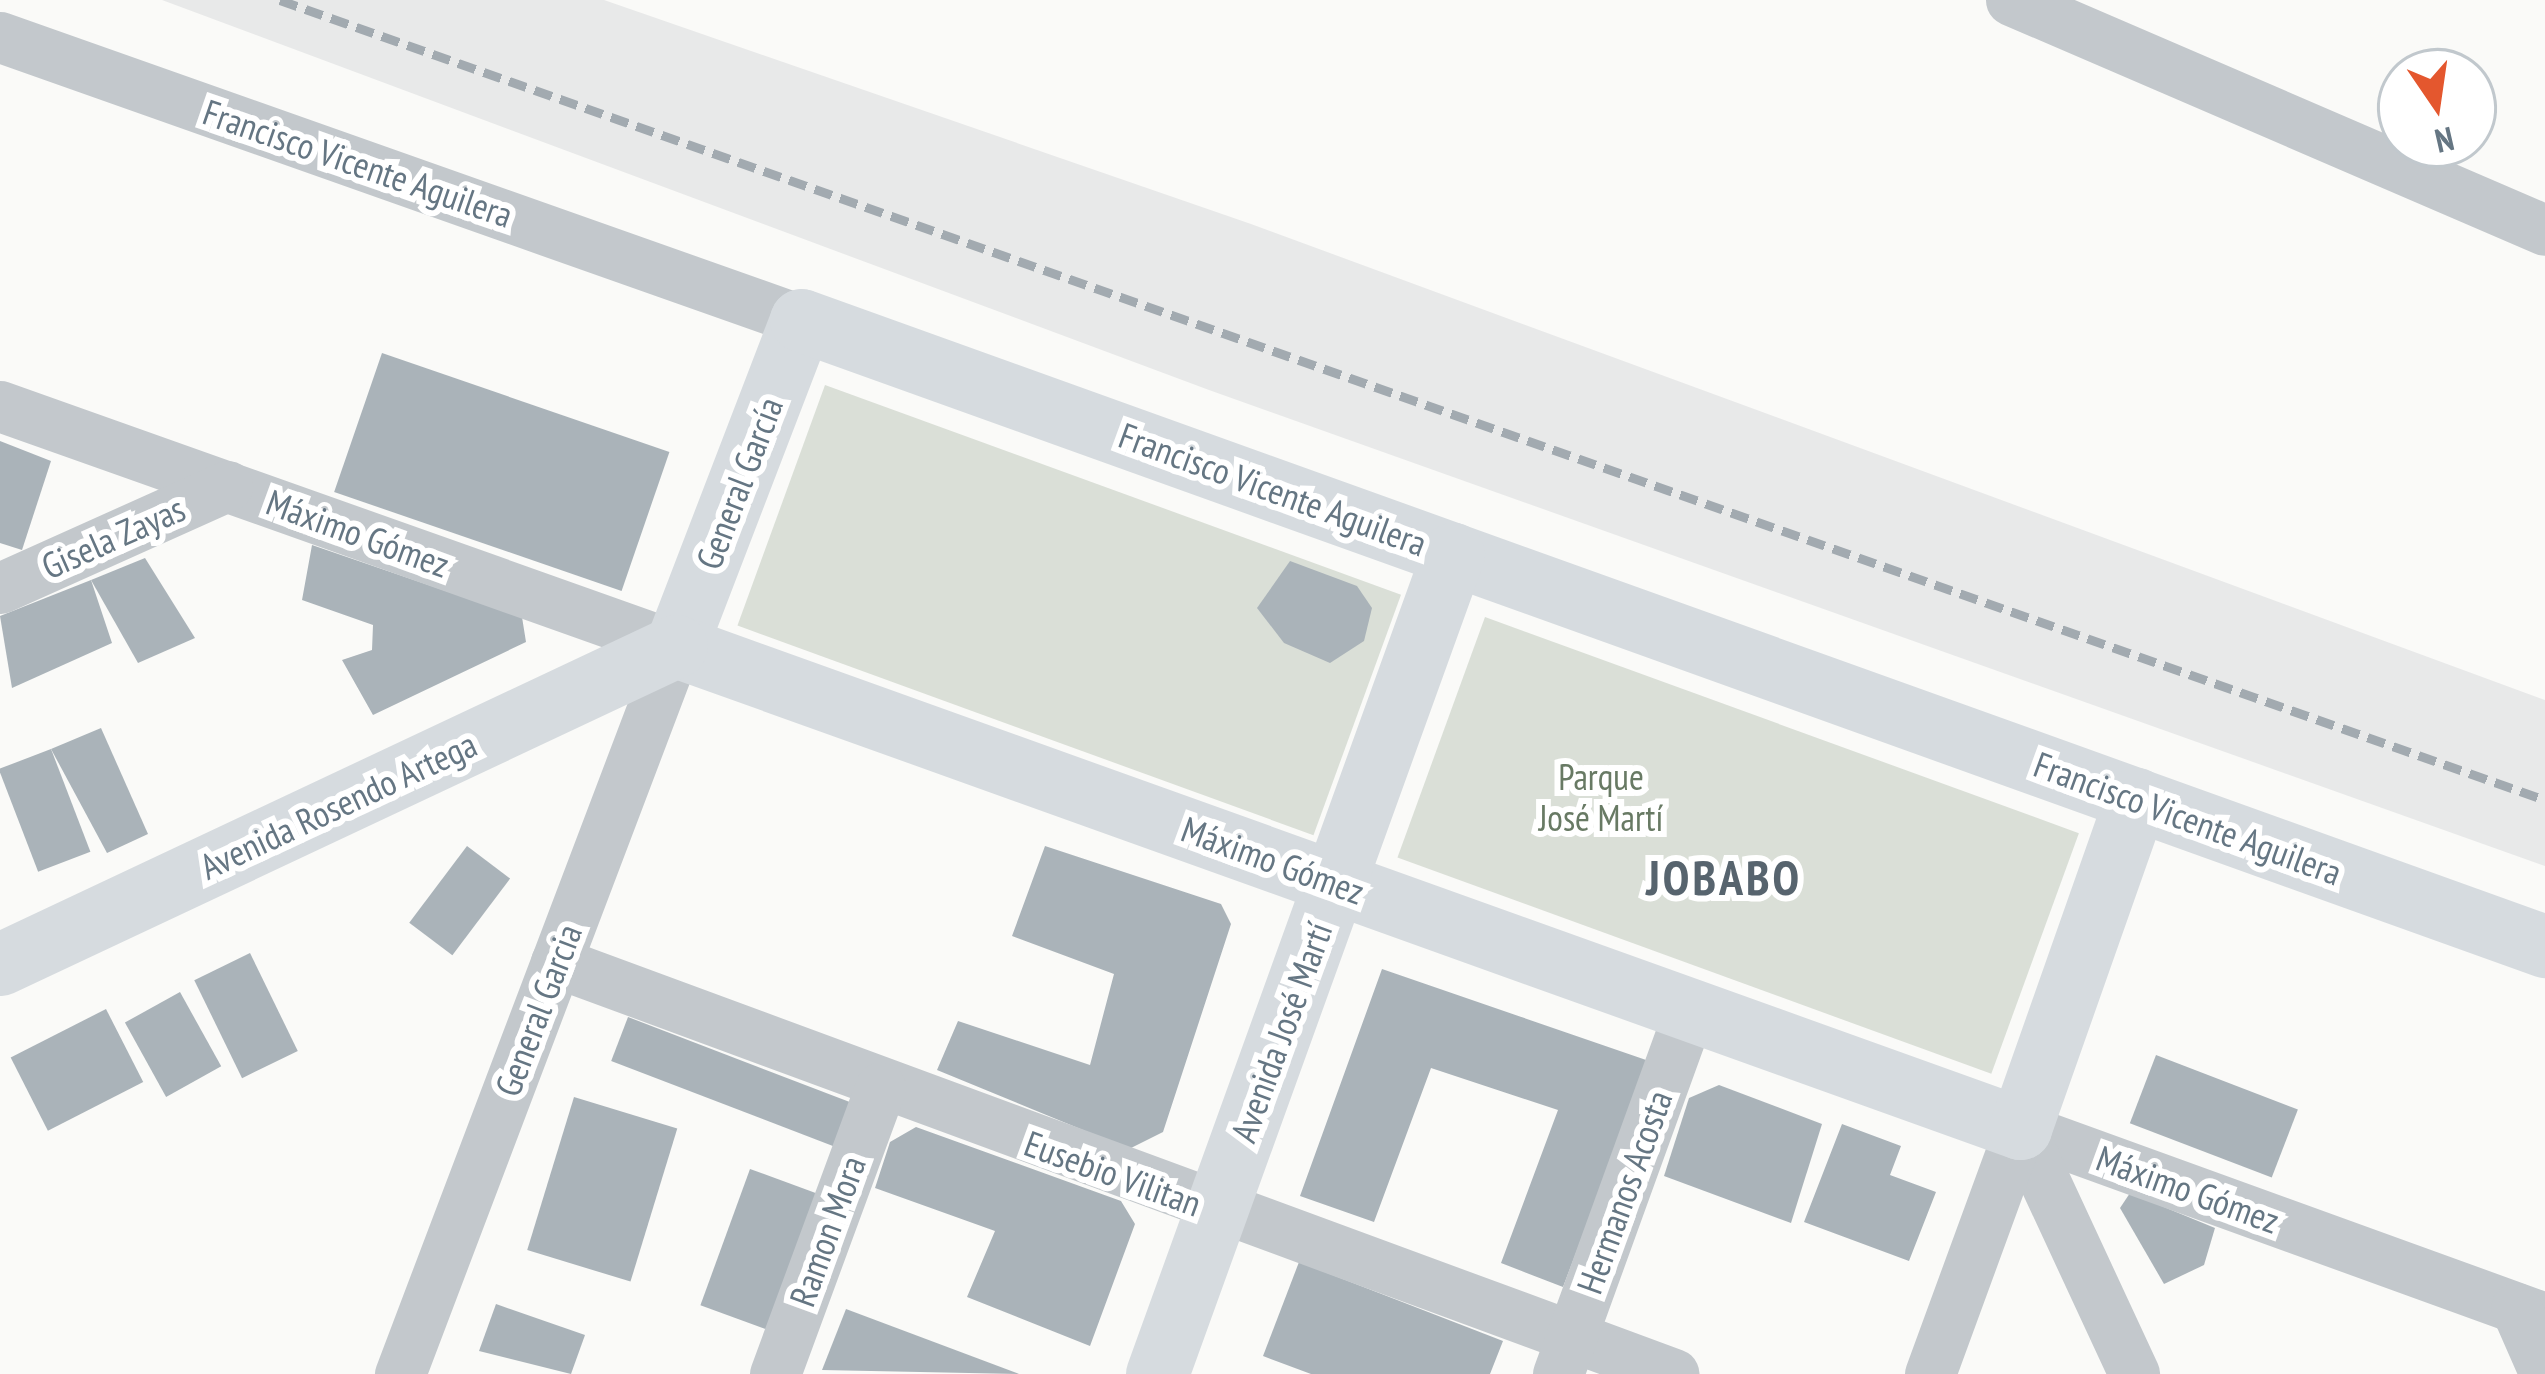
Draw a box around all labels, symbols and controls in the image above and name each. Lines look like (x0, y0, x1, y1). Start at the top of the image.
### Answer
north arrow (2377, 48, 2497, 168)
street label: Francisco Vicente Aguilera (197, 90, 519, 236)
text: N (2431, 118, 2458, 164)
street label: General García (686, 391, 792, 575)
street label: Francisco Vicente Aguilera (1113, 413, 1433, 565)
street label: Máximo Gómez (261, 480, 455, 586)
street label: Gisela Zayas (34, 486, 192, 588)
street label: Avenida Rosendo Artega (193, 722, 483, 888)
street label: Francisco Vicente Aguilera (2028, 742, 2348, 894)
park label: Parque José Martí (1539, 754, 1663, 839)
street label: Máximo Gómez (1176, 807, 1370, 913)
district label: JOBABO (1646, 849, 1802, 907)
street label: Avenida José Martí (1221, 916, 1341, 1148)
street label: General Garcia (485, 918, 591, 1102)
street label: Hermanos Acosta (1567, 1084, 1681, 1300)
street label: Eusebio Vilitan (1018, 1121, 1208, 1225)
street label: Máximo Gómez (2091, 1136, 2285, 1242)
street label: Ramon Mora (780, 1150, 874, 1312)

